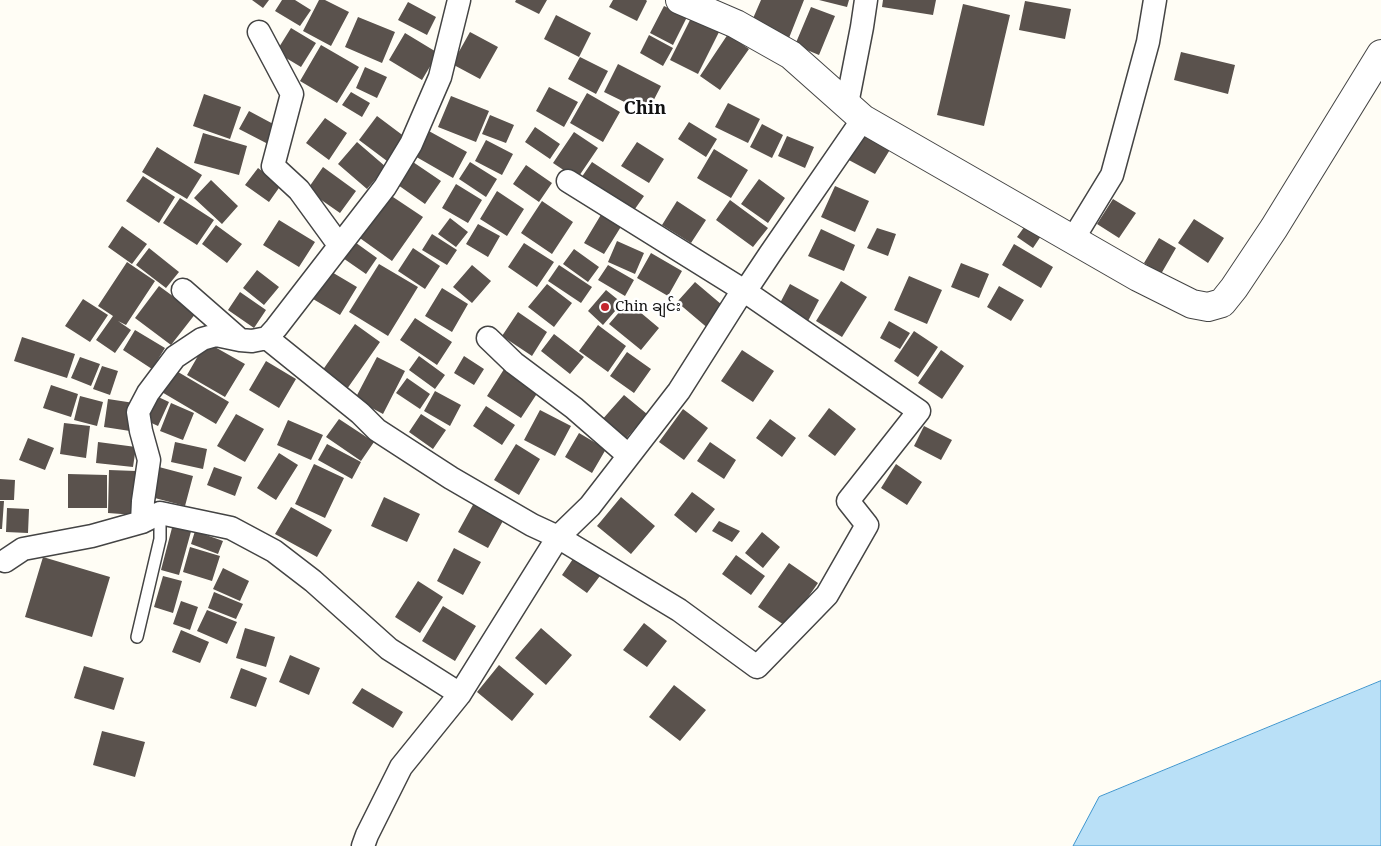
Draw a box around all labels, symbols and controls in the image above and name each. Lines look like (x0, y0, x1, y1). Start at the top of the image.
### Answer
district label: Chin (624, 98, 666, 120)
place label: Chin ချင်း (615, 298, 681, 316)
marker: Chin ချင်း (599, 301, 611, 313)

